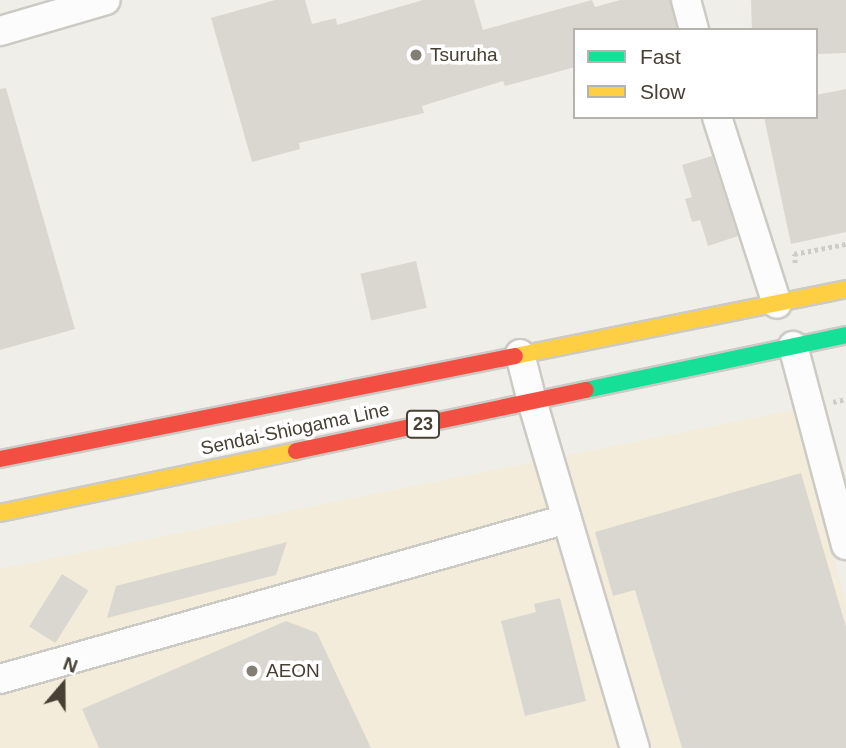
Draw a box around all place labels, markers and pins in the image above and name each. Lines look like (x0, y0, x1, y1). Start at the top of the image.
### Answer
place label: Tsuruha (430, 44, 498, 66)
marker: Tsuruha (408, 47, 424, 63)
place label: AEON (266, 660, 320, 682)
marker: AEON (244, 663, 260, 679)

